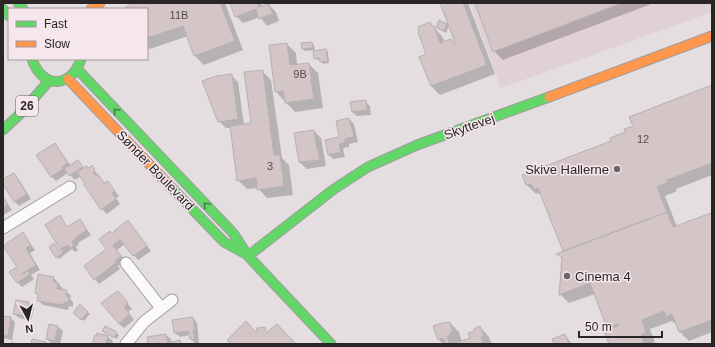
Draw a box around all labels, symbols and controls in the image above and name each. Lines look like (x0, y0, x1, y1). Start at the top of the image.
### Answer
legend (8, 8, 148, 60)
house number: 11B (170, 9, 188, 21)
text: Fast (44, 17, 68, 31)
text: Slow (44, 37, 70, 51)
house number: 9B (293, 68, 307, 80)
road number: 26 (16, 96, 38, 116)
one-way arrow (114, 108, 121, 116)
street label: Skyttevej (442, 110, 497, 143)
street label: Sønder Boulevard (114, 127, 197, 213)
house number: 12 (637, 133, 649, 145)
house number: 3 (267, 160, 273, 172)
place label: Skive Hallerne (525, 162, 609, 177)
marker: Skive Hallerne (612, 164, 622, 174)
one-way arrow (203, 202, 211, 210)
place label: Cinema 4 (575, 269, 631, 284)
marker: Cinema 4 (562, 271, 572, 281)
north arrow (8, 299, 48, 339)
scale bar (579, 313, 662, 339)
text: 50 m (585, 320, 612, 334)
text: N (24, 322, 34, 335)

